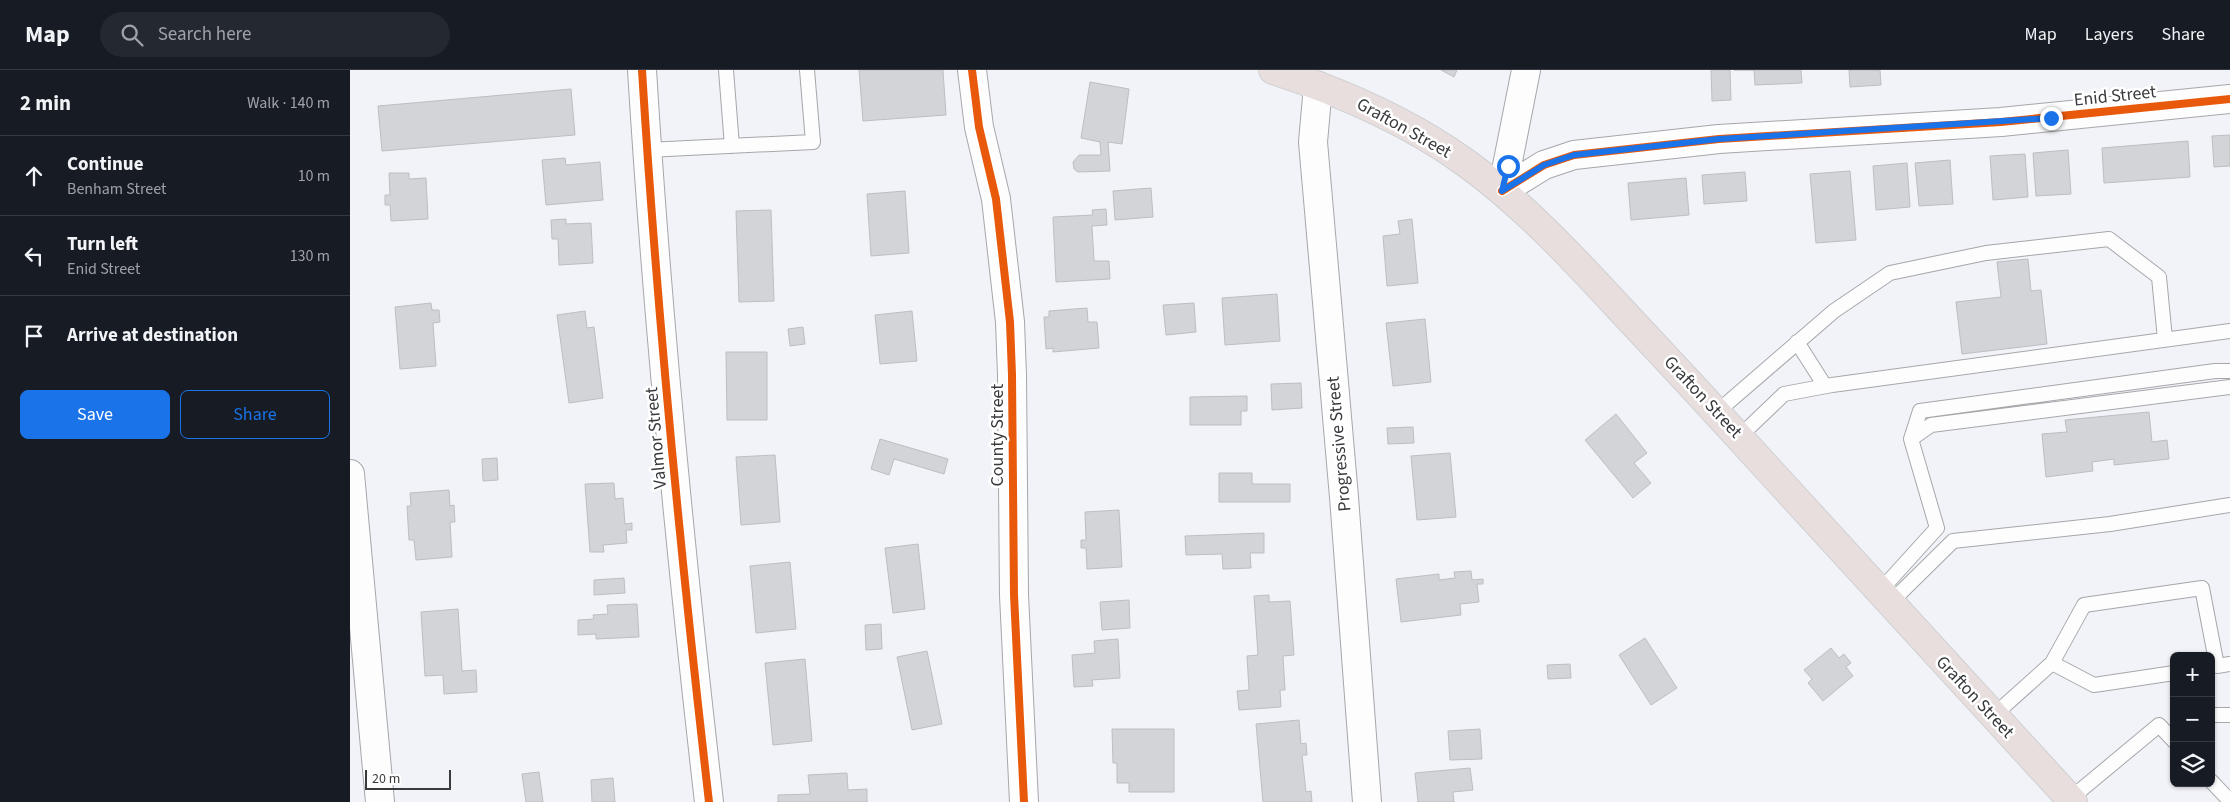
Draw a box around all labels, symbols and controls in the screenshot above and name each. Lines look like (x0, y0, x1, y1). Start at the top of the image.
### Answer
search box (100, 12, 450, 57)
text: Map (25, 17, 70, 52)
icon: search (118, 21, 146, 49)
text: Search here (158, 21, 251, 48)
text: Map (2025, 22, 2057, 47)
text: Layers (2085, 22, 2134, 47)
text: Share (2162, 22, 2205, 47)
street label: Enid Street (2073, 79, 2157, 113)
text: 2 min (20, 88, 71, 118)
text: Walk · 140 m (247, 92, 330, 114)
street label: Grafton Street (1352, 92, 1456, 164)
route end (2040, 107, 2063, 130)
text: Continue (67, 151, 144, 178)
route start (1497, 155, 1520, 178)
icon: ahead (20, 162, 48, 190)
text: 10 m (298, 165, 330, 187)
text: Benham Street (67, 178, 166, 200)
text: Turn left (67, 231, 138, 258)
icon: left (20, 242, 48, 270)
text: 130 m (290, 245, 330, 267)
text: Enid Street (67, 258, 140, 280)
icon: arrive (20, 322, 48, 350)
text: Arrive at destination (67, 322, 238, 349)
street label: Grafton Street (1658, 350, 1748, 444)
street label: Progressive Street (1321, 375, 1357, 513)
street label: County Street (985, 384, 1010, 486)
street label: Valmor Street (639, 386, 673, 490)
button: Save (20, 390, 170, 439)
button: Share (180, 390, 330, 439)
street label: Grafton Street (1930, 650, 2020, 744)
map controls (2170, 652, 2215, 787)
button: + (2170, 652, 2215, 697)
button: − (2170, 697, 2215, 742)
button: layers (2170, 742, 2215, 787)
scale bar (365, 767, 451, 790)
text: 20 m (372, 769, 400, 789)

